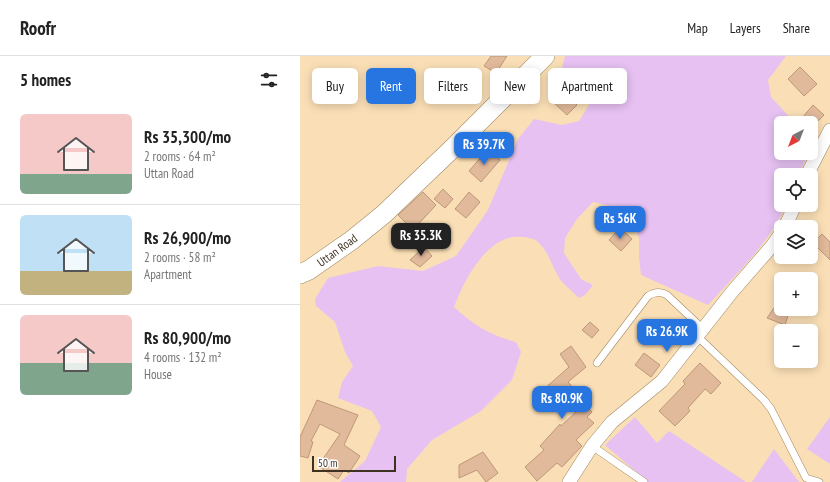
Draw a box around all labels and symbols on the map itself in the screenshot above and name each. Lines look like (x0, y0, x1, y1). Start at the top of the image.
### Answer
north arrow (774, 116, 818, 160)
pin: Rs 39.7K (443, 132, 525, 166)
pin: Rs 56K (587, 206, 653, 240)
pin: Rs 35.3K (380, 223, 462, 257)
street label: Uttan Road (314, 230, 360, 270)
pin: Rs 26.9K (626, 319, 708, 353)
pin: Rs 80.9K (521, 386, 603, 420)
scale bar (312, 454, 396, 473)

